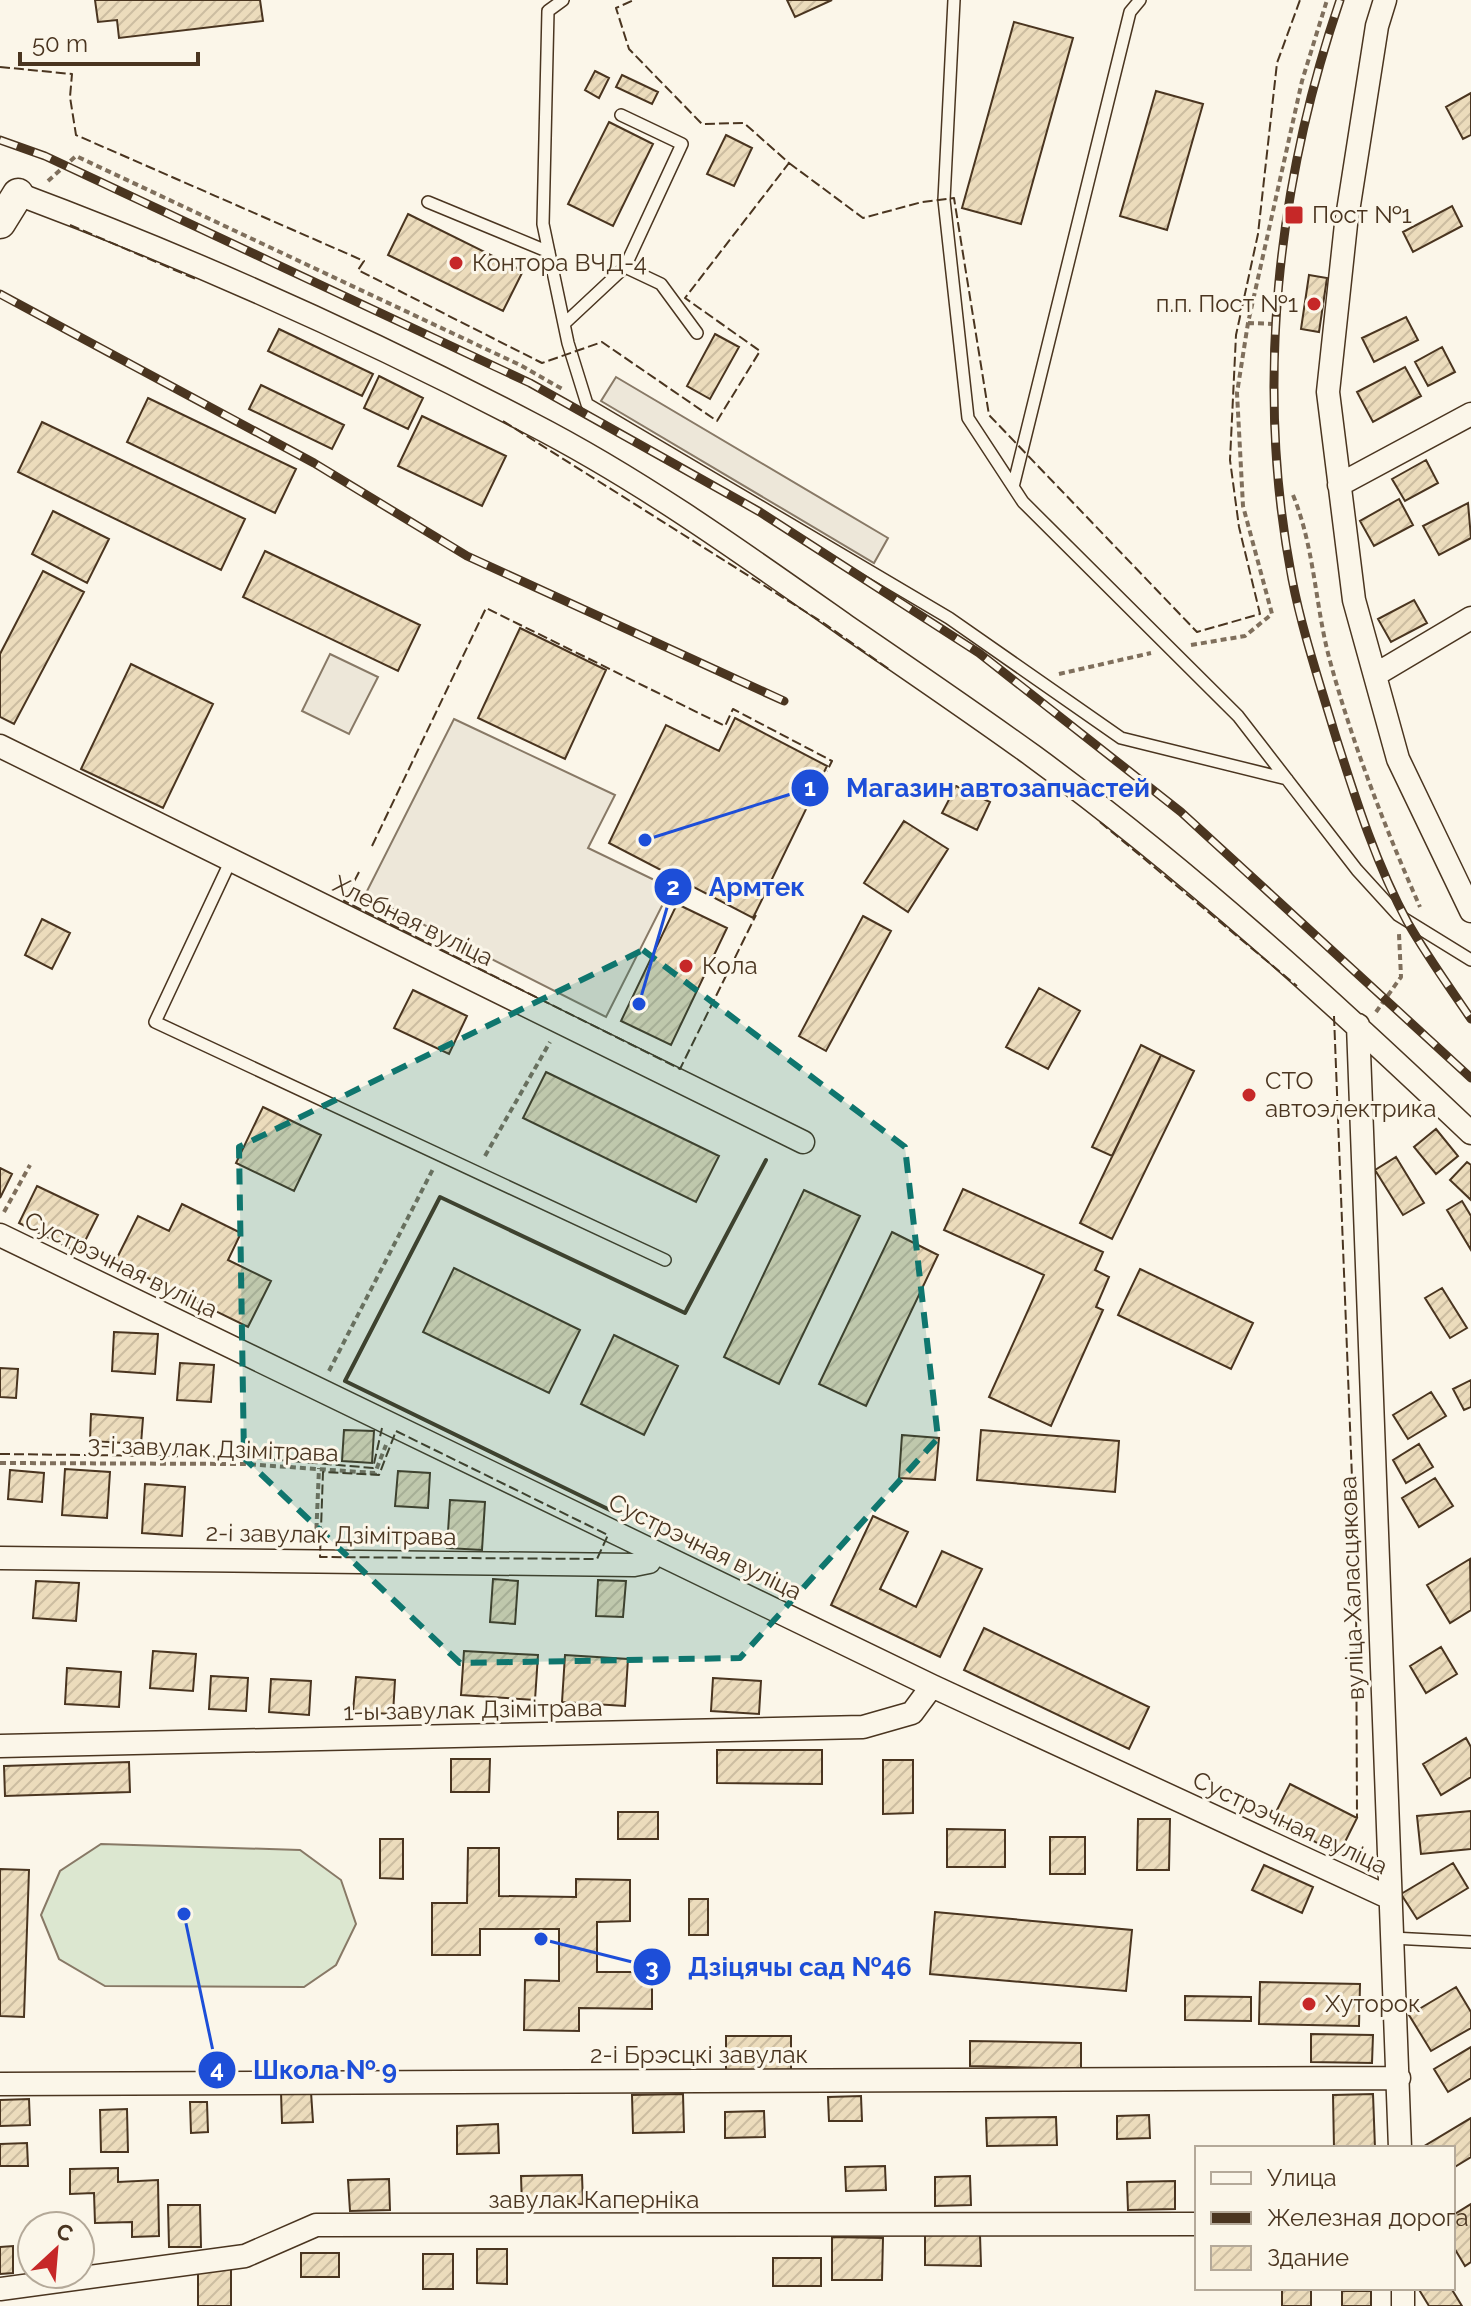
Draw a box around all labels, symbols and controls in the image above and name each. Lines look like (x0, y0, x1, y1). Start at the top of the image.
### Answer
scale bar (20, 16, 198, 66)
text: 50 m (32, 29, 88, 58)
place label: Пост №1 (1312, 200, 1412, 229)
marker: Пост №1 (1283, 204, 1305, 226)
place label: Контора ВЧД-4 (472, 248, 647, 277)
marker: Контора ВЧД-4 (447, 254, 465, 272)
place label: п.п. Пост №1 (1156, 289, 1298, 318)
marker: п.п. Пост №1 (1305, 295, 1323, 313)
callout: Магазин автозапчастей (790, 763, 1165, 813)
text: 1 (804, 773, 816, 802)
text: Магазин автозапчастей (846, 773, 1150, 803)
callout: Армтек (653, 862, 821, 912)
street label: Хлебная вуліца (328, 869, 498, 972)
text: 2 (666, 872, 680, 901)
text: Армтек (709, 872, 805, 902)
place label: Кола (702, 951, 758, 980)
marker: Кола (677, 957, 695, 975)
place label: СТО автоэлектрика (1265, 1066, 1436, 1123)
marker: СТО автоэлектрика (1240, 1086, 1258, 1104)
street label: Сустрэчная вуліца (20, 1205, 223, 1324)
street label: 3-і завулак Дзімітрава (87, 1430, 339, 1467)
street label: вуліца Халасцякова (1333, 1475, 1370, 1701)
street label: Сустрэчная вуліца (604, 1487, 807, 1606)
street label: 2-і завулак Дзімітрава (205, 1518, 457, 1551)
street label: 1-ы завулак Дзімітрава (343, 1693, 603, 1726)
street label: Сустрэчная вуліца (1188, 1765, 1392, 1880)
callout: Дзіцячы сад №46 (632, 1942, 928, 1992)
text: Дзіцячы сад №46 (688, 1952, 912, 1982)
text: 3 (645, 1953, 659, 1982)
place label: Хуторок (1325, 1989, 1420, 2018)
marker: Хуторок (1300, 1995, 1318, 2013)
street label: 2-і Брэсцкі завулак (590, 2040, 808, 2069)
callout: Школа № 9 (197, 2045, 413, 2095)
text: 4 (210, 2055, 224, 2084)
text: Школа № 9 (253, 2055, 397, 2085)
legend (1195, 2146, 1455, 2290)
text: Улица (1267, 2163, 1337, 2192)
street label: завулак Каперніка (489, 2185, 699, 2214)
text: Железная дорога (1267, 2203, 1468, 2232)
north arrow (16, 2210, 96, 2290)
text: С (52, 2217, 77, 2247)
text: Здание (1267, 2243, 1349, 2272)

